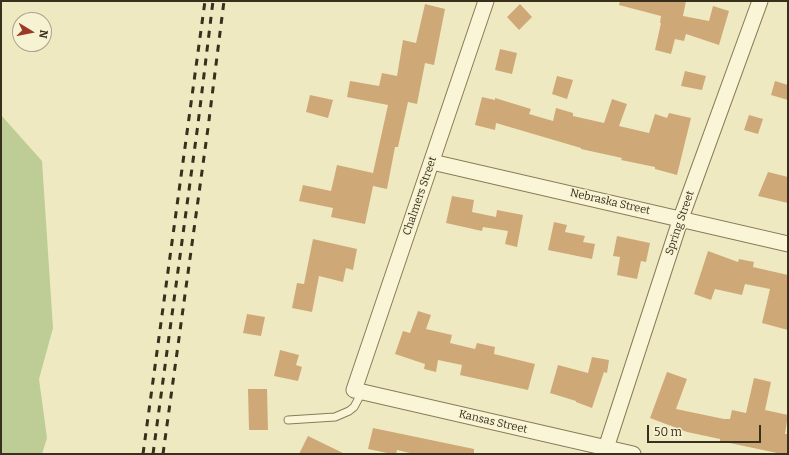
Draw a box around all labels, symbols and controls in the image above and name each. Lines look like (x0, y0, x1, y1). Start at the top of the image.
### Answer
north arrow (12, 12, 52, 52)
text: N (36, 29, 50, 39)
street label: Chalmers Street (400, 155, 440, 237)
street label: Nebraska Street (569, 186, 651, 218)
street label: Spring Street (663, 189, 697, 257)
street label: Kansas Street (457, 408, 529, 436)
scale bar (649, 417, 763, 443)
text: 50 m (654, 425, 682, 439)

